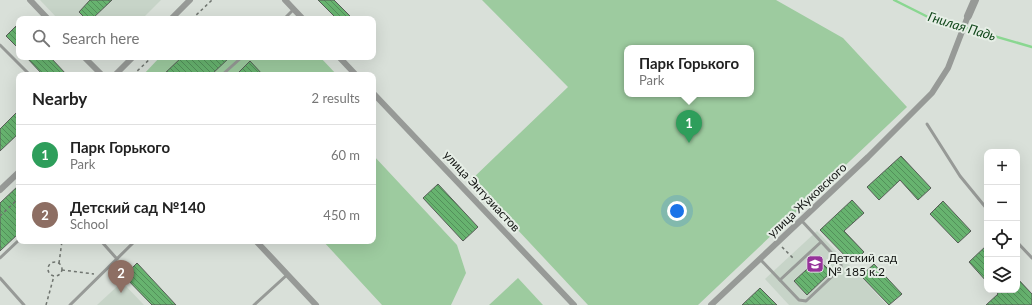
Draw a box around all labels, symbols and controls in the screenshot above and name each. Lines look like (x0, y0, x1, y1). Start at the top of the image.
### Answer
water label: Гнилая Падь (926, 8, 998, 44)
search box (16, 16, 376, 60)
icon: search (30, 27, 52, 49)
text: Search here (62, 29, 139, 47)
popup (624, 45, 754, 97)
text: Парк Горького (639, 54, 739, 72)
text: Park (639, 72, 664, 88)
text: Nearby (32, 88, 87, 109)
text: 2 results (312, 90, 360, 106)
pin: 1 (676, 110, 702, 143)
text: Парк Горького (70, 138, 170, 156)
text: 1 (41, 147, 49, 163)
text: 60 m (331, 147, 360, 163)
street label: улица Энтузиастов (441, 147, 523, 235)
map controls (984, 149, 1020, 293)
button: + (984, 149, 1020, 185)
text: Park (70, 156, 95, 172)
street label: улица Жуковского (764, 159, 850, 240)
button: − (984, 185, 1020, 221)
text: Детский сад №140 (70, 198, 205, 216)
your location (667, 201, 687, 221)
text: 2 (41, 207, 49, 223)
text: 450 m (323, 207, 360, 223)
text: School (70, 216, 108, 232)
button: locate (984, 221, 1020, 257)
place label: Детский сад № 185 к.2 (828, 250, 898, 279)
school or university icon: Детский сад № 185 к.2 (805, 254, 825, 274)
button: layers (984, 257, 1020, 293)
pin: 2 (108, 260, 134, 293)

